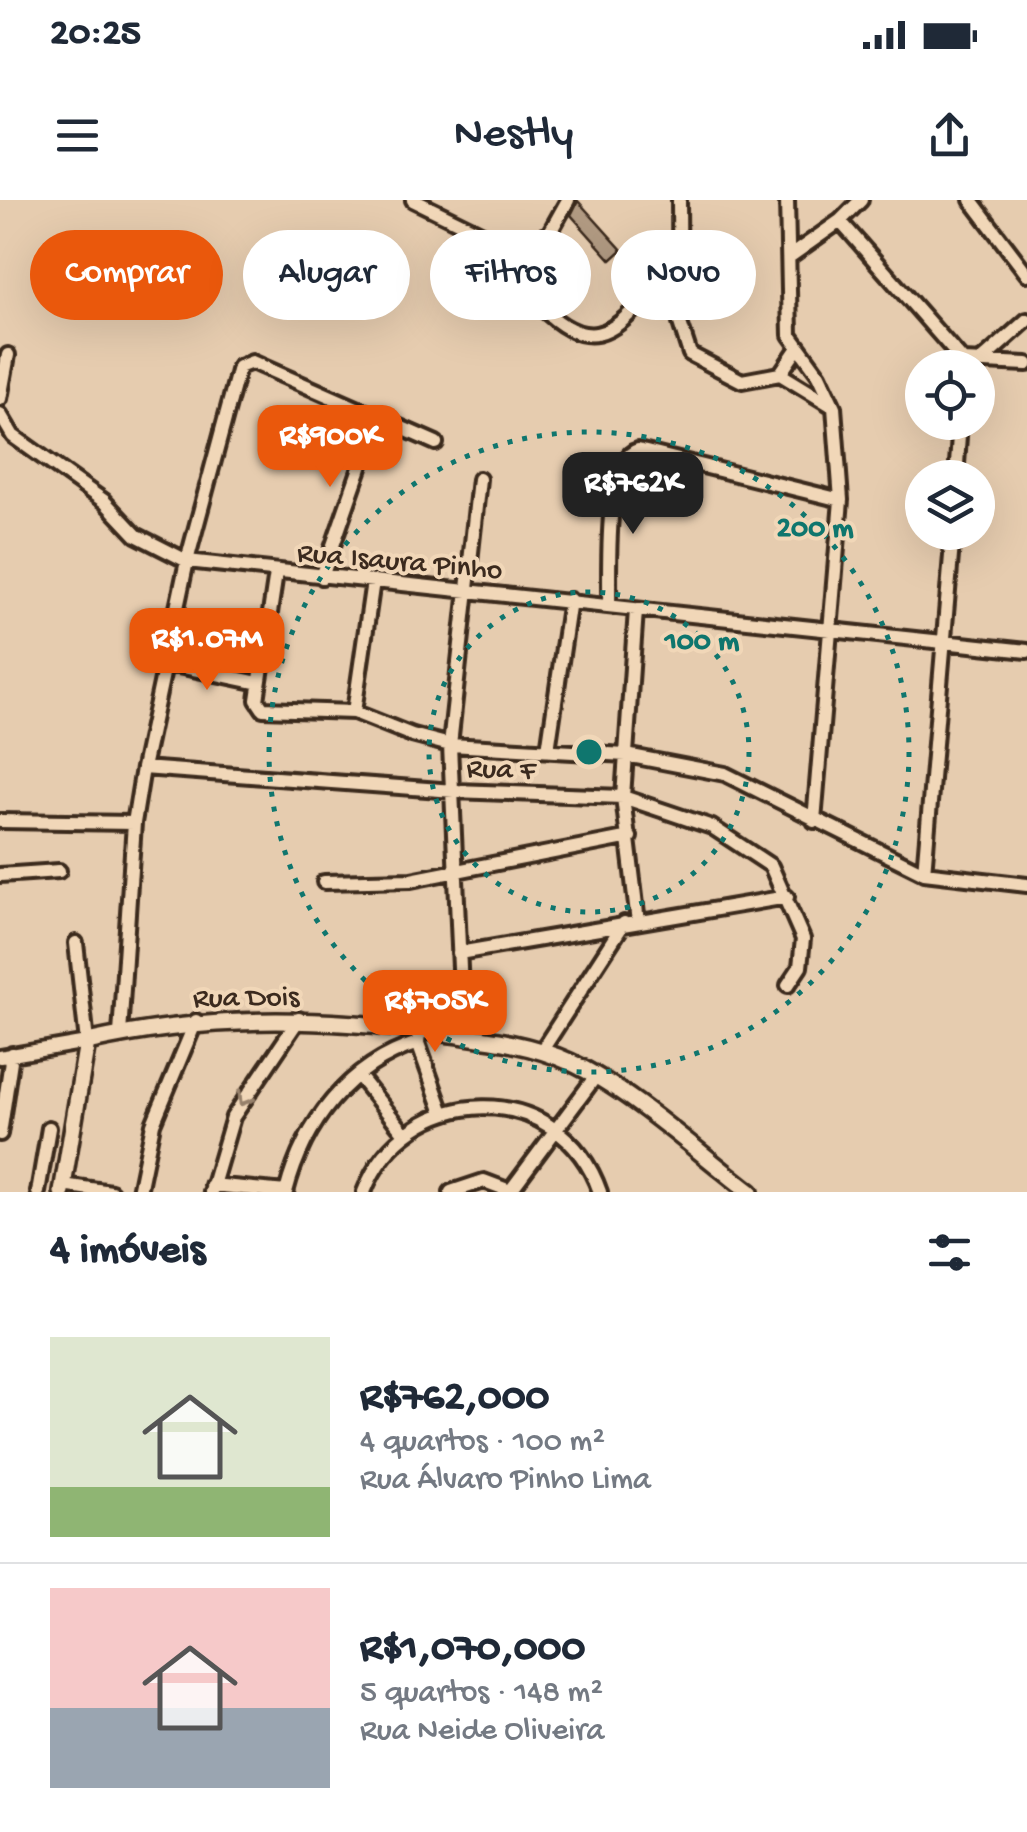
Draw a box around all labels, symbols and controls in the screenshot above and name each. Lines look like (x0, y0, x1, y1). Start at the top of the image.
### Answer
text: 20:25 (50, 13, 141, 57)
icon: menu (50, 108, 105, 163)
icon: share (922, 108, 977, 163)
text: Nestly (454, 109, 573, 162)
chip: Comprar (30, 230, 223, 320)
chip: Alugar (243, 230, 410, 320)
chip: Filtros (430, 230, 591, 320)
chip: Novo (611, 230, 756, 320)
map controls (905, 350, 995, 550)
button: locate (905, 350, 995, 440)
pin: R$900K (249, 405, 411, 490)
text: R$900K (279, 418, 381, 456)
pin: R$762K (552, 452, 714, 537)
button: layers (905, 460, 995, 550)
text: R$762K (584, 465, 682, 503)
text: 200 m (776, 513, 854, 548)
street label: Rua Isaura Pinho (296, 537, 504, 590)
pin: R$1.07M (115, 608, 299, 693)
text: R$1.07M (151, 621, 263, 659)
text: 100 m (664, 626, 740, 661)
centre of rings (571, 734, 607, 770)
street label: Rua F (466, 753, 538, 790)
pin: R$705K (354, 970, 516, 1055)
street label: Rua Dois (193, 981, 300, 1018)
text: R$705K (385, 983, 485, 1021)
one-way arrow (237, 1088, 256, 1106)
icon: filters (922, 1225, 977, 1280)
text: 4 imóveis (50, 1228, 205, 1277)
text: R$762,000 (360, 1375, 549, 1424)
icon: home (130, 1377, 250, 1497)
text: 4 quartos · 100 m² (360, 1424, 605, 1462)
text: Rua Álvaro Pinho Lima (360, 1462, 651, 1500)
text: R$1,070,000 (360, 1626, 585, 1675)
icon: home (130, 1628, 250, 1748)
text: 5 quartos · 148 m² (360, 1675, 603, 1713)
text: Rua Neide Oliveira (360, 1713, 604, 1751)

